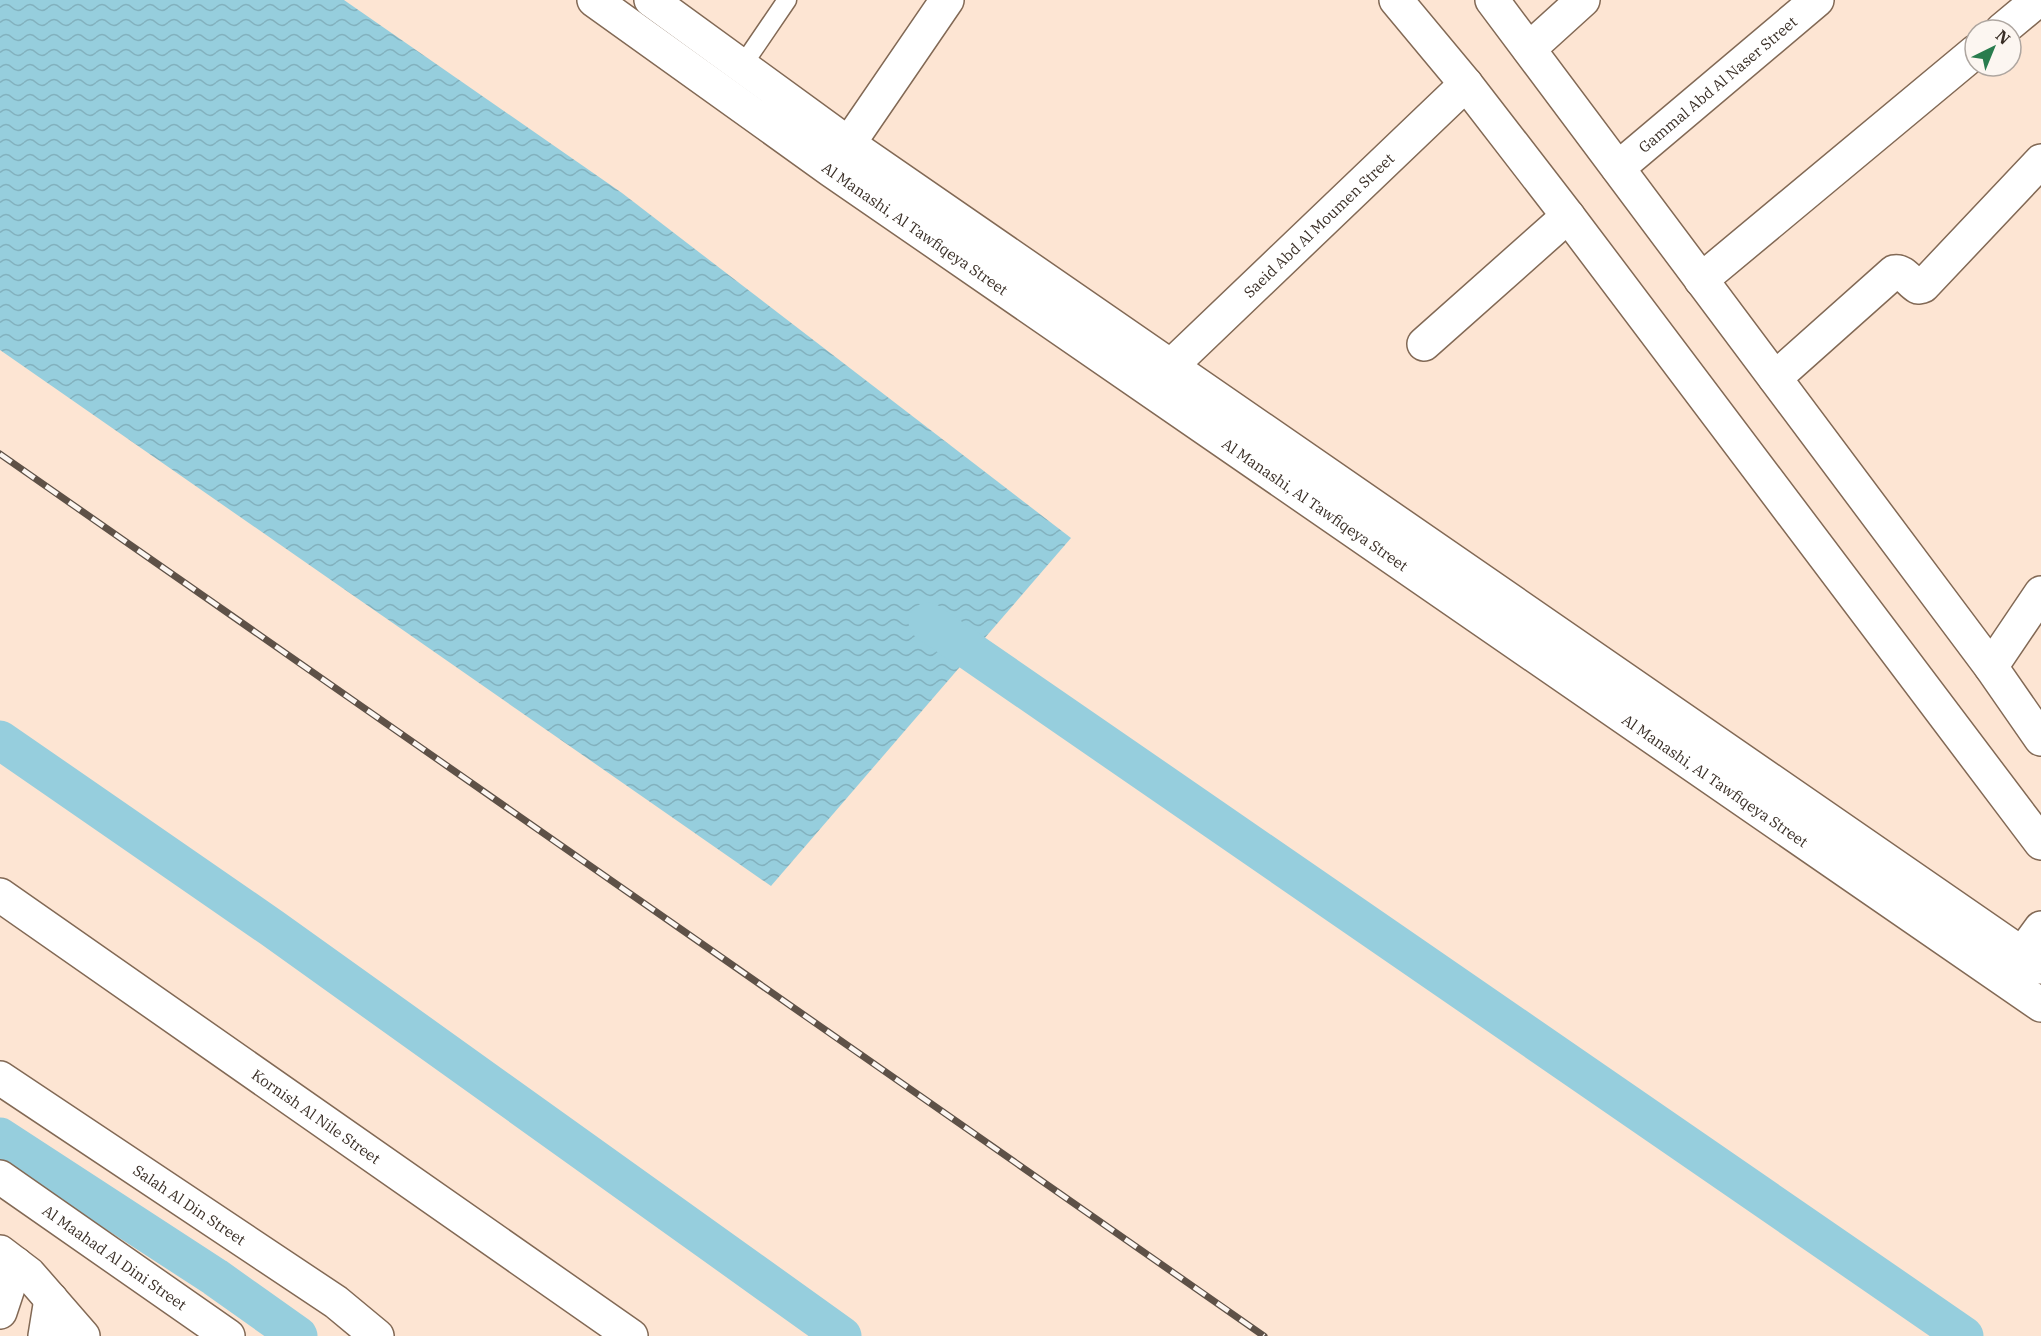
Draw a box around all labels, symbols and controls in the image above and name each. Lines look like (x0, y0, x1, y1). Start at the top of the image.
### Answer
street label: Gammal Abd Al Naser Street (1634, 12, 1801, 156)
north arrow (1963, 18, 2023, 78)
text: N (1992, 25, 2015, 49)
street label: Saeid Abd Al Moumen Street (1239, 149, 1398, 301)
street label: Al Manashi, Al Tawfiqeya Street (819, 157, 1012, 299)
street label: Al Manashi, Al Tawfiqeya Street (1219, 433, 1412, 575)
street label: Al Manashi, Al Tawfiqeya Street (1619, 709, 1812, 851)
street label: Kornish Al Nile Street (248, 1065, 384, 1168)
street label: Salah Al Din Street (130, 1160, 250, 1249)
street label: Al Maahad Al Dini Street (39, 1200, 191, 1314)

